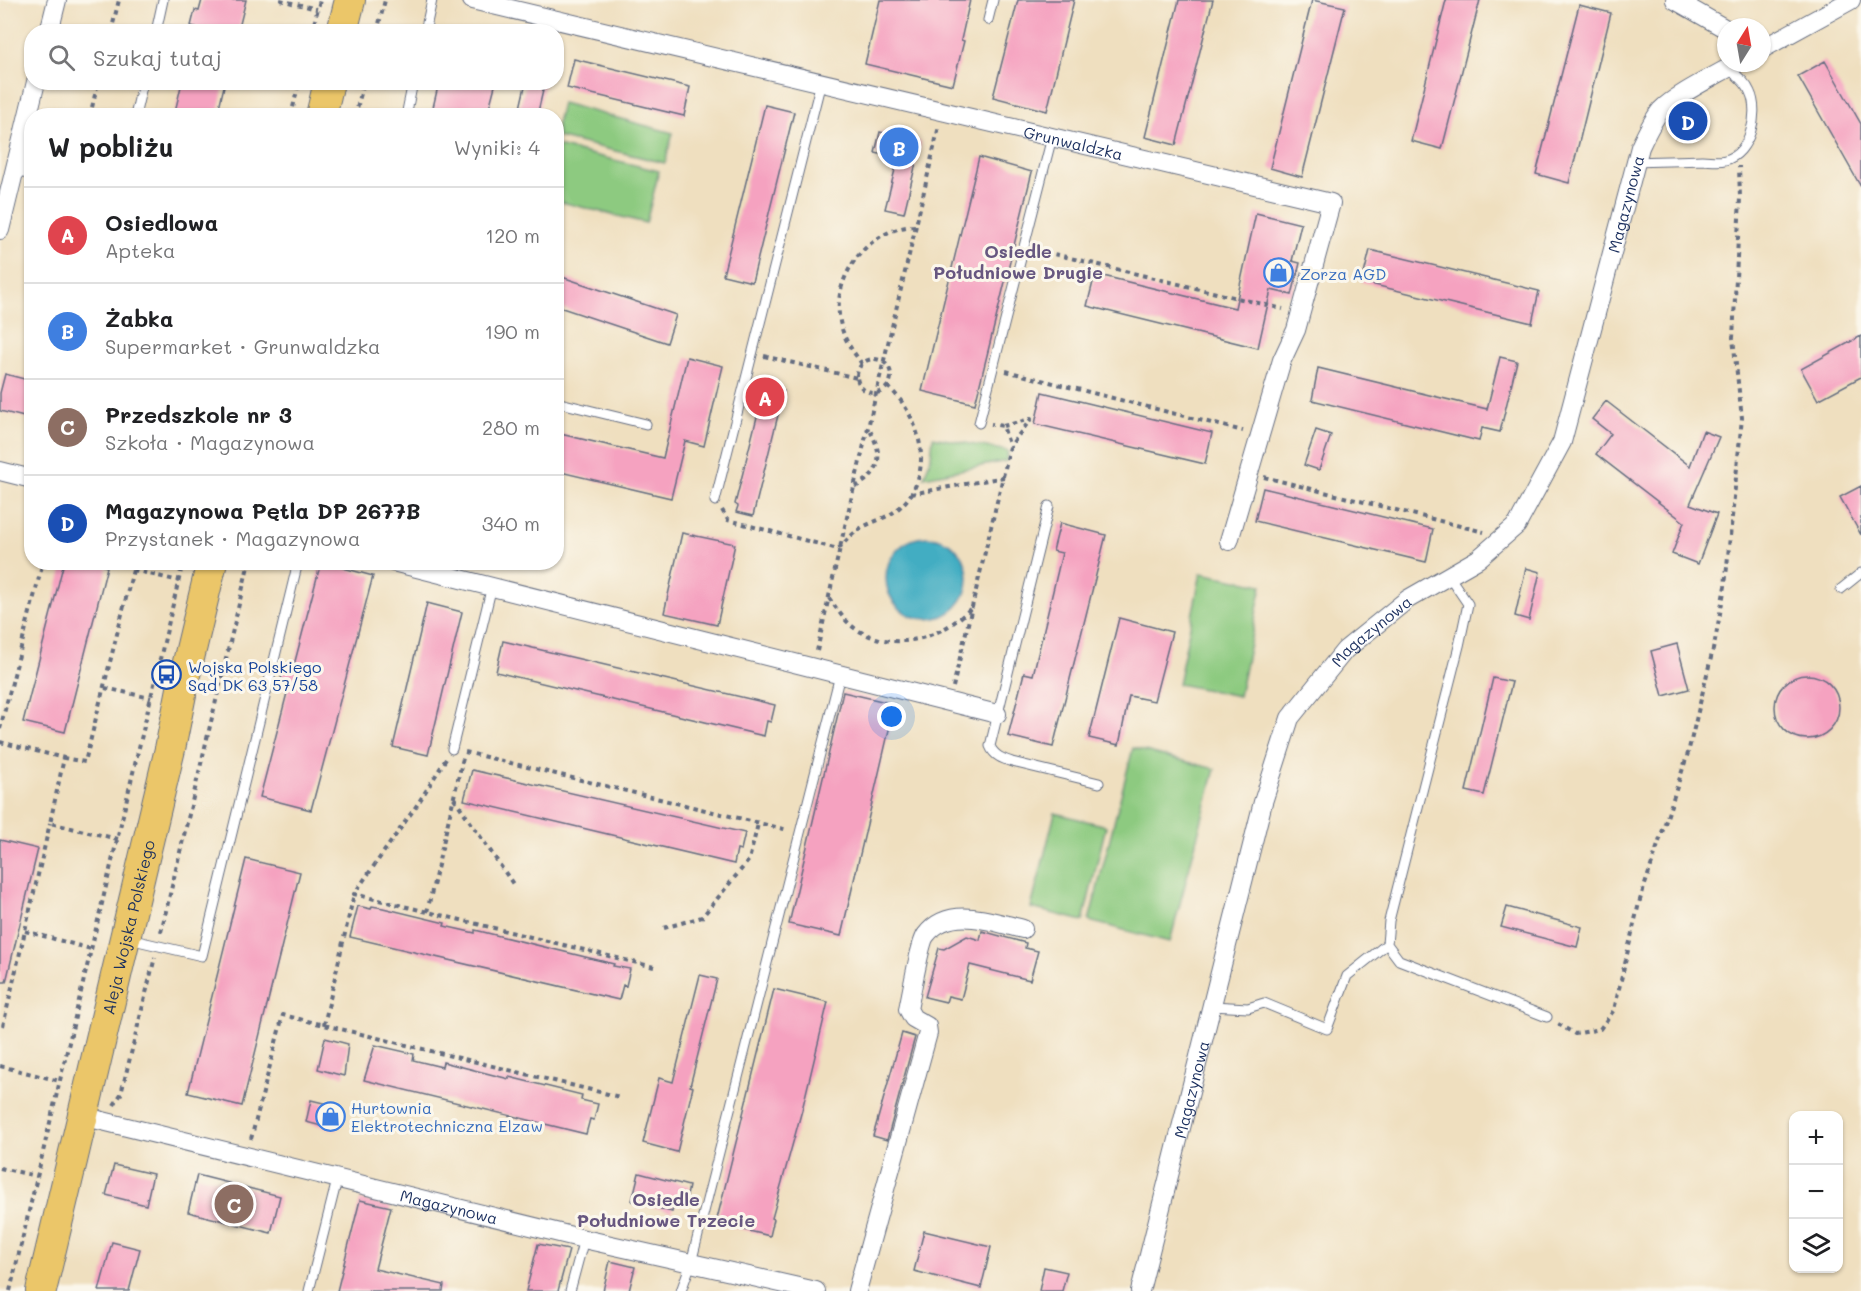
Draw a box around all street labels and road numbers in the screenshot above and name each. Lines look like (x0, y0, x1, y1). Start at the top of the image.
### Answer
street label: Grunwaldzka (1022, 120, 1125, 164)
street label: Magazynowa (1602, 153, 1648, 255)
street label: Magazynowa (1326, 590, 1415, 671)
street label: Aleja Wojska Polskiego (97, 838, 159, 1017)
street label: Magazynowa (1168, 1038, 1213, 1140)
street label: Magazynowa (398, 1184, 500, 1228)

